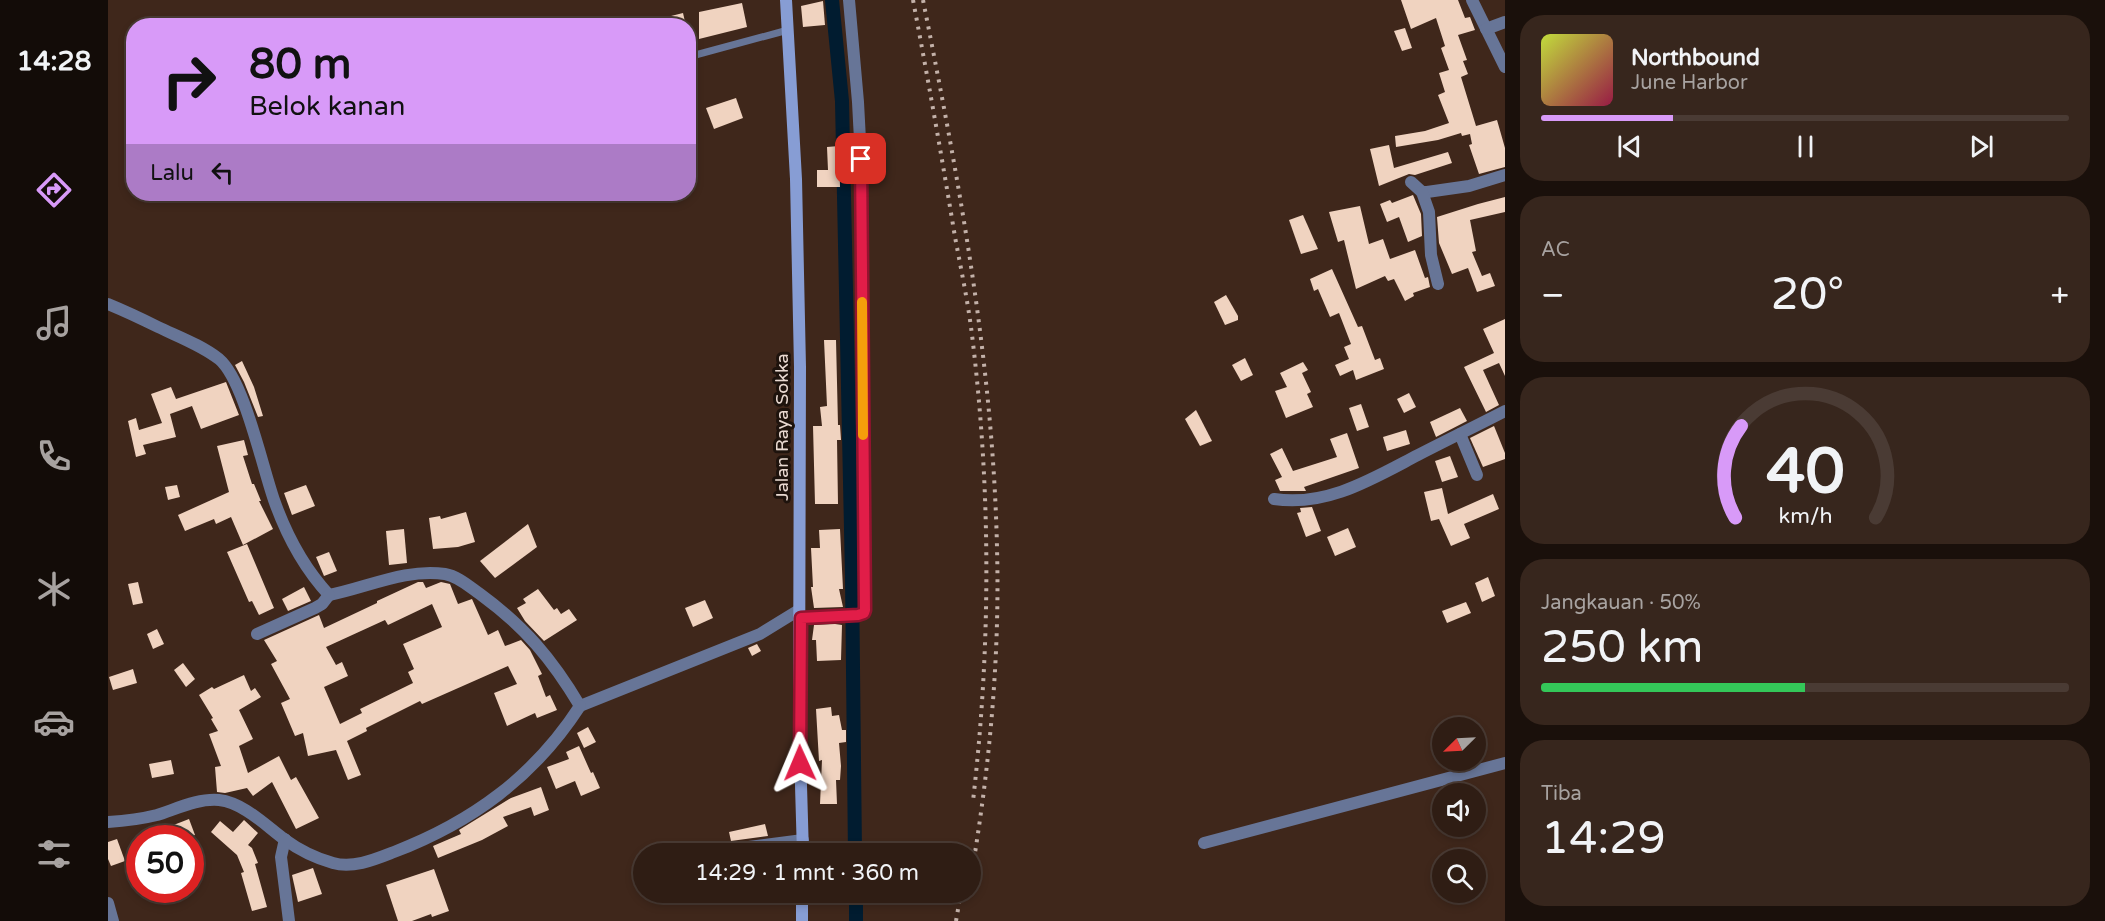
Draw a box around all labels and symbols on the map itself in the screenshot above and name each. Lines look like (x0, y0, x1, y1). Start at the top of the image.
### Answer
pin (835, 133, 886, 184)
street label: Jalan Raya Sokka (771, 353, 793, 501)
north arrow (1432, 717, 1486, 771)
position arrow (768, 731, 832, 795)
speed limit sign: 50 (126, 825, 204, 903)

